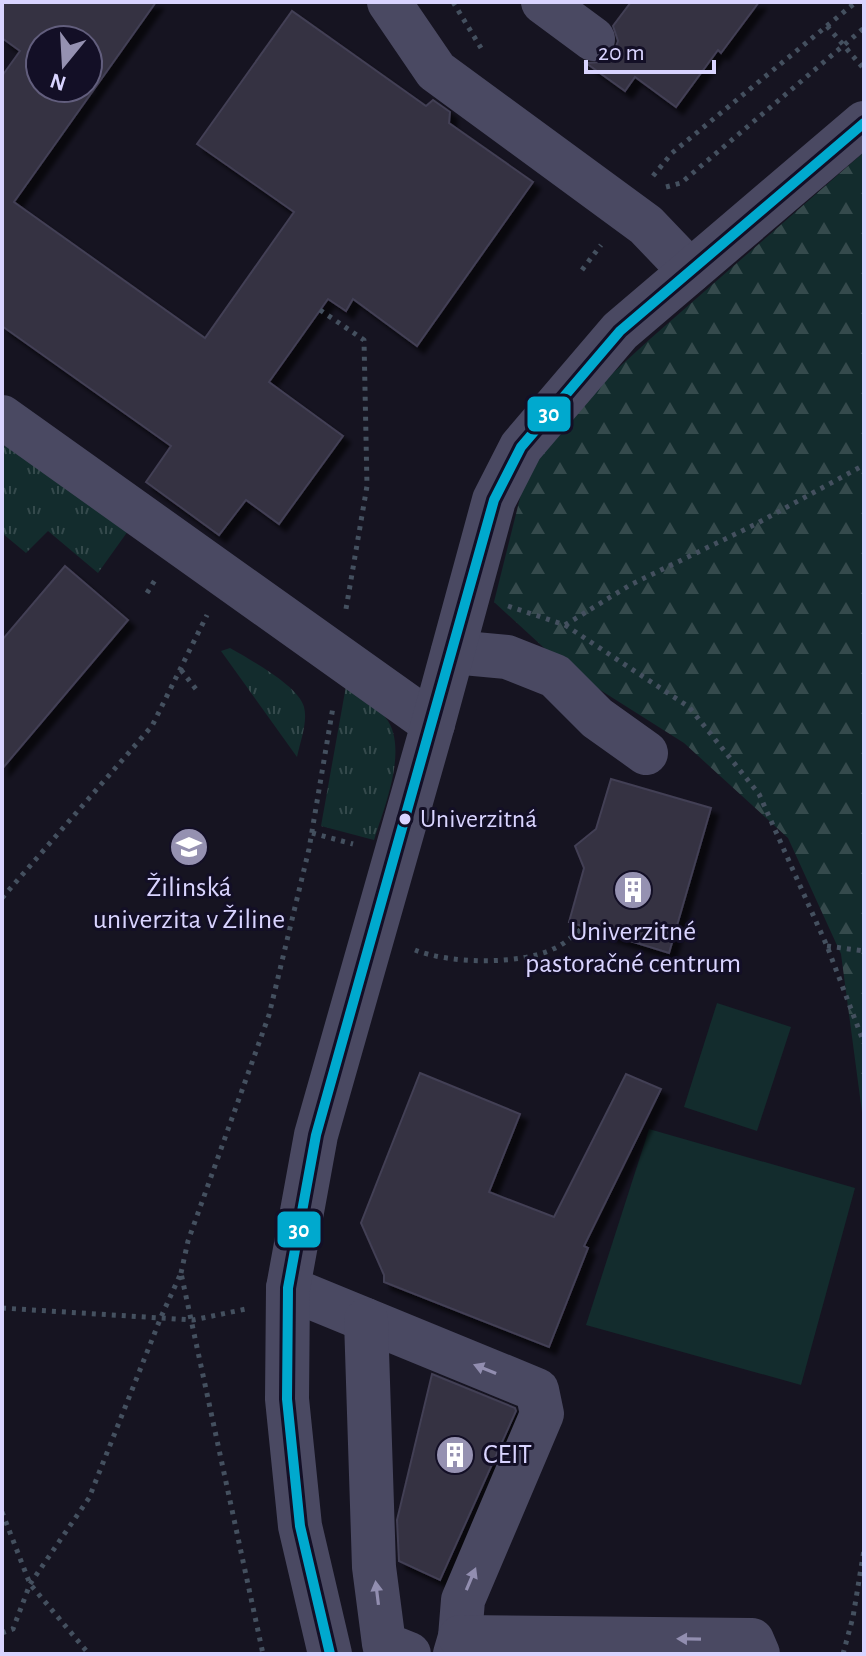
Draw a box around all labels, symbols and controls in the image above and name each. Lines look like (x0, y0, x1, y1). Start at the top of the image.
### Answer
north arrow (24, 24, 104, 104)
scale bar (586, 24, 714, 74)
text: 20 m (598, 41, 645, 65)
text: N (47, 69, 69, 95)
line badge: 30 (526, 395, 572, 433)
text: 30 (539, 403, 559, 425)
place label: Univerzitná (420, 806, 537, 832)
marker: Univerzitná (397, 811, 413, 827)
school or university icon: Žilinská univerzita v Žiline (168, 826, 210, 868)
building icon: Univerzitné pastoračné centrum (612, 869, 654, 911)
place label: Žilinská univerzita v Žiline (93, 872, 285, 934)
place label: Univerzitné pastoračné centrum (525, 918, 741, 978)
line badge: 30 (276, 1210, 322, 1249)
text: 30 (289, 1219, 309, 1241)
one-way arrow (473, 1362, 497, 1375)
building icon: CEIT (434, 1434, 476, 1476)
place label: CEIT (483, 1441, 532, 1469)
one-way arrow (465, 1567, 478, 1590)
one-way arrow (371, 1580, 384, 1605)
one-way arrow (676, 1633, 701, 1645)

